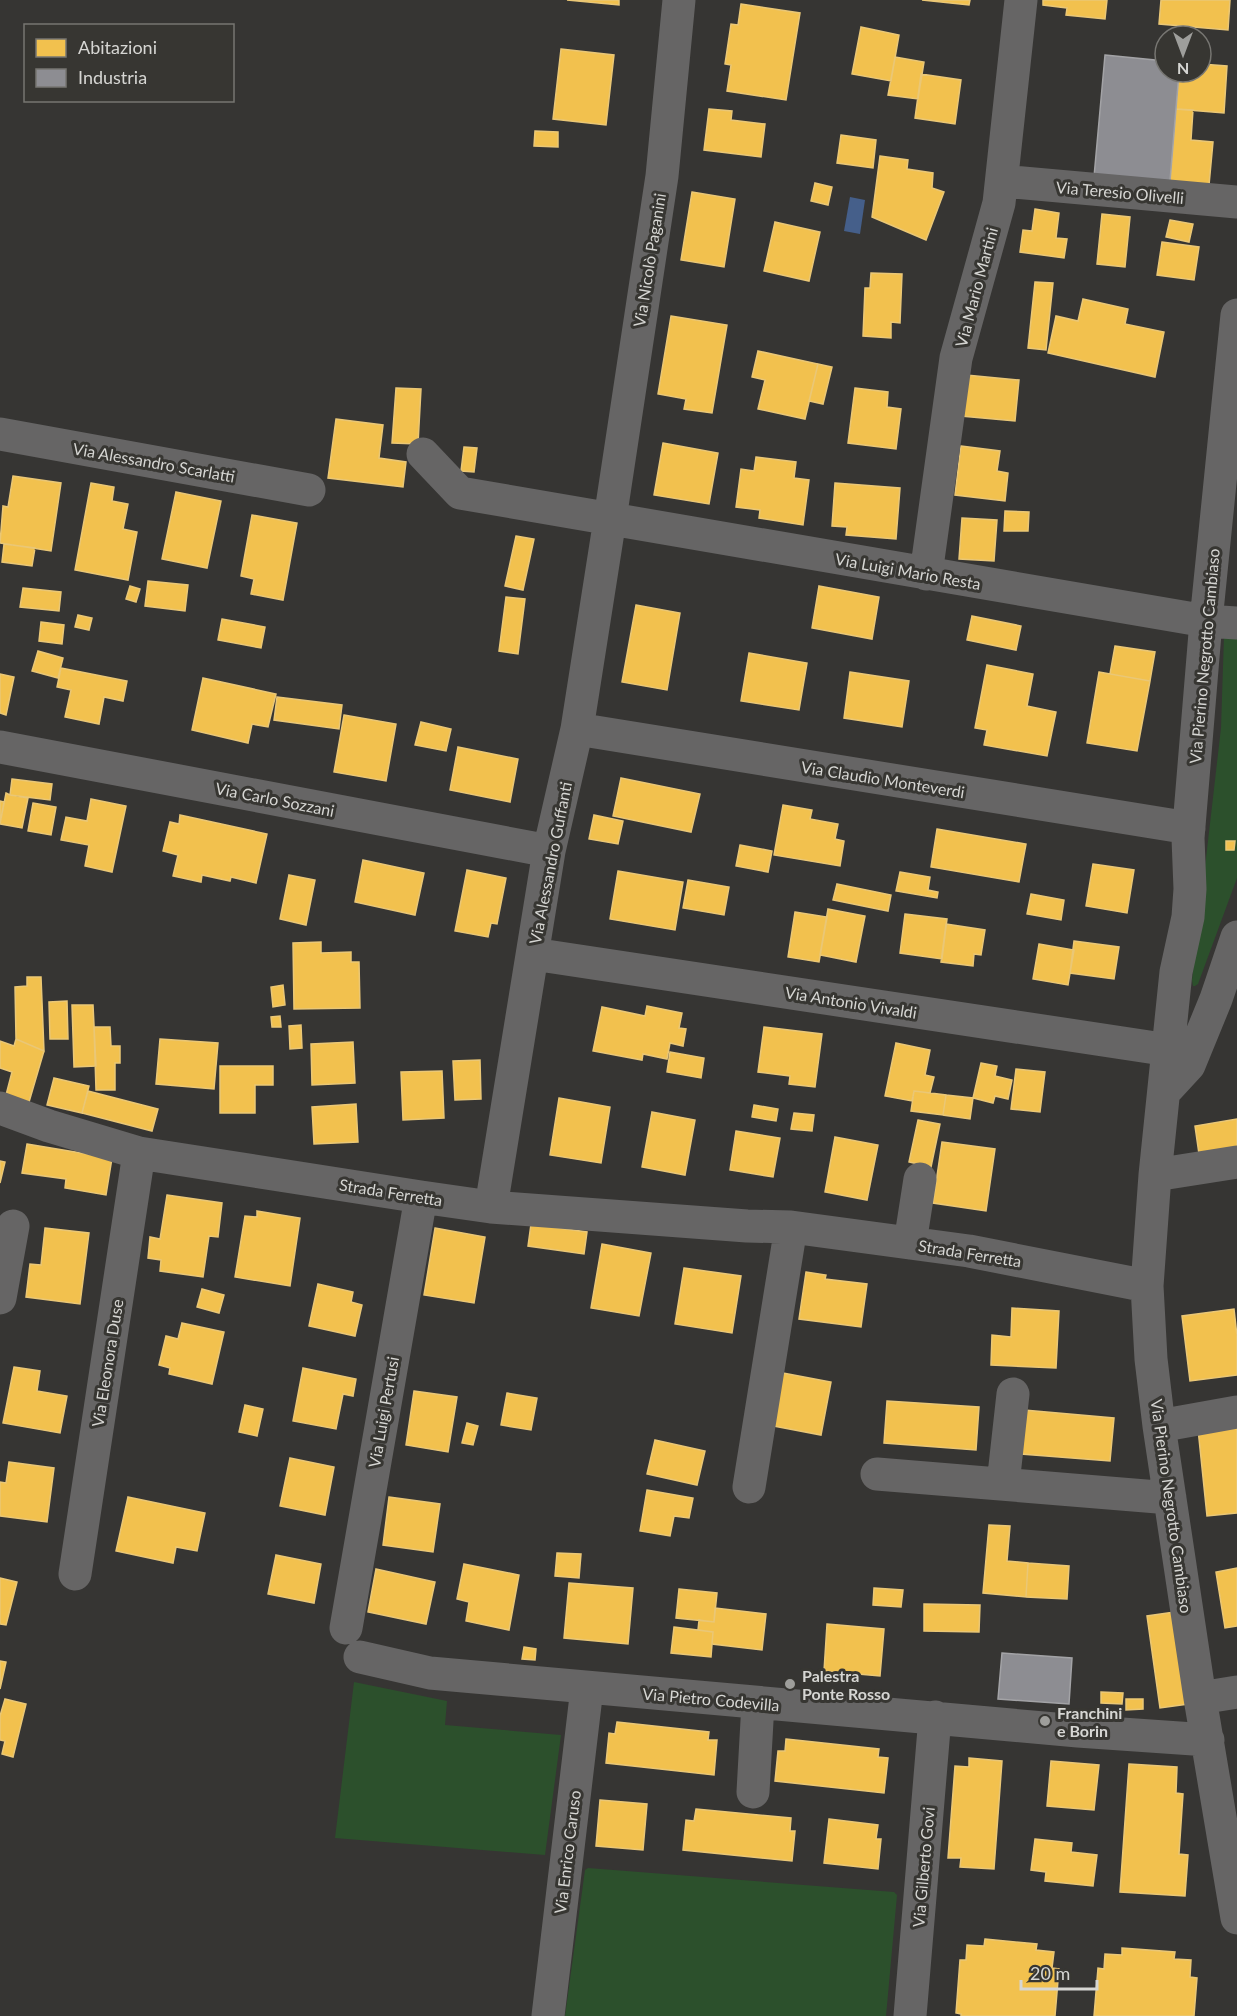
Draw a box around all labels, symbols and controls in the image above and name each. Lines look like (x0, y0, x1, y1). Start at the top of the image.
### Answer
legend (24, 24, 234, 102)
north arrow (1153, 24, 1213, 84)
text: Abitazioni (78, 36, 157, 58)
text: N (1177, 60, 1189, 79)
text: Industria (78, 66, 147, 88)
street label: Via Teresio Olivelli (1055, 177, 1185, 207)
street label: Via Nicolò Paganini (629, 192, 669, 328)
street label: Via Mario Martini (951, 225, 1001, 349)
street label: Via Alessandro Scarlatti (72, 438, 237, 486)
street label: Via Pierino Negrotto Cambiaso (1185, 548, 1223, 764)
street label: Via Luigi Mario Resta (834, 549, 982, 593)
street label: Via Claudio Monteverdi (800, 757, 966, 801)
street label: Via Carlo Sozzani (214, 778, 336, 820)
street label: Via Alessandro Guffanti (525, 780, 575, 946)
street label: Via Antonio Vivaldi (784, 982, 918, 1022)
street label: Strada Ferretta (338, 1174, 444, 1210)
street label: Strada Ferretta (917, 1235, 1023, 1271)
street label: Via Eleonora Duse (88, 1298, 126, 1428)
street label: Via Luigi Pertusi (364, 1355, 402, 1469)
street label: Via Pierino Negrotto Cambiaso (1148, 1398, 1196, 1614)
place label: Palestra Ponte Rosso (802, 1666, 890, 1703)
marker: Palestra Ponte Rosso (783, 1677, 797, 1691)
street label: Via Pietro Codevilla (642, 1684, 780, 1714)
place label: Franchini e Borin (1057, 1703, 1122, 1740)
marker: Franchini e Borin (1038, 1714, 1052, 1728)
street label: Via Enrico Caruso (550, 1789, 584, 1915)
street label: Via Gilberto Govi (908, 1806, 938, 1928)
scale bar (1021, 1953, 1098, 1991)
text: 20 m (1030, 1962, 1070, 1984)

